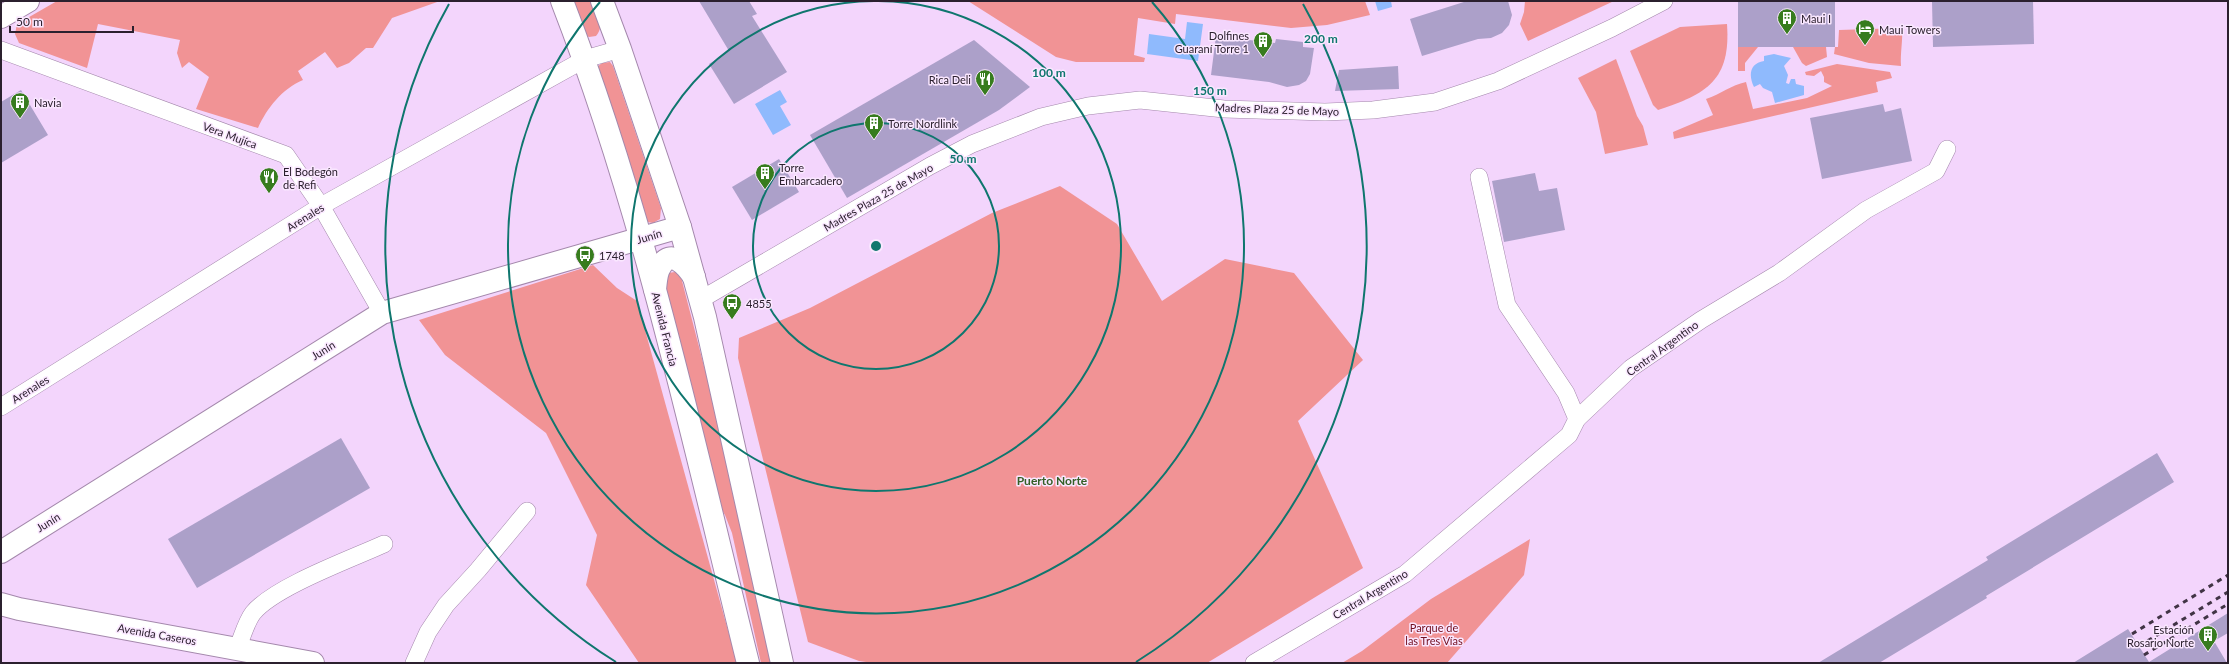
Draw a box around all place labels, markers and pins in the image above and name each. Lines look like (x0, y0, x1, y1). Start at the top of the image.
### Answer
building icon: Maui I (1776, 7, 1798, 35)
place label: Maui I (1801, 12, 1831, 25)
hotel icon: Maui Towers (1854, 18, 1876, 46)
place label: Maui Towers (1879, 23, 1940, 36)
place label: Dolfines Guaraní Torre 1 (1175, 29, 1249, 55)
building icon: Dolfines Guaraní Torre 1 (1252, 30, 1274, 58)
restaurant icon: Rica Deli (974, 68, 996, 96)
place label: Rica Deli (929, 73, 971, 86)
building icon: Navia (9, 91, 31, 119)
place label: Navia (34, 96, 61, 109)
building icon: Torre Nordlink (863, 112, 885, 140)
place label: Torre Nordlink (888, 117, 958, 130)
place label: Torre Embarcadero (779, 161, 842, 187)
building icon: Torre Embarcadero (754, 162, 776, 190)
place label: El Bodegón de Refi (283, 165, 338, 191)
restaurant icon: El Bodegón de Refi (258, 166, 280, 194)
centre of rings (869, 239, 883, 253)
bus stop icon: 1748 (574, 244, 596, 272)
place label: 1748 (599, 249, 625, 262)
bus stop icon: 4855 (721, 292, 743, 320)
place label: 4855 (746, 297, 772, 310)
place label: Estación Rosario Norte (2127, 623, 2194, 649)
building icon: Estación Rosario Norte (2197, 624, 2219, 652)

